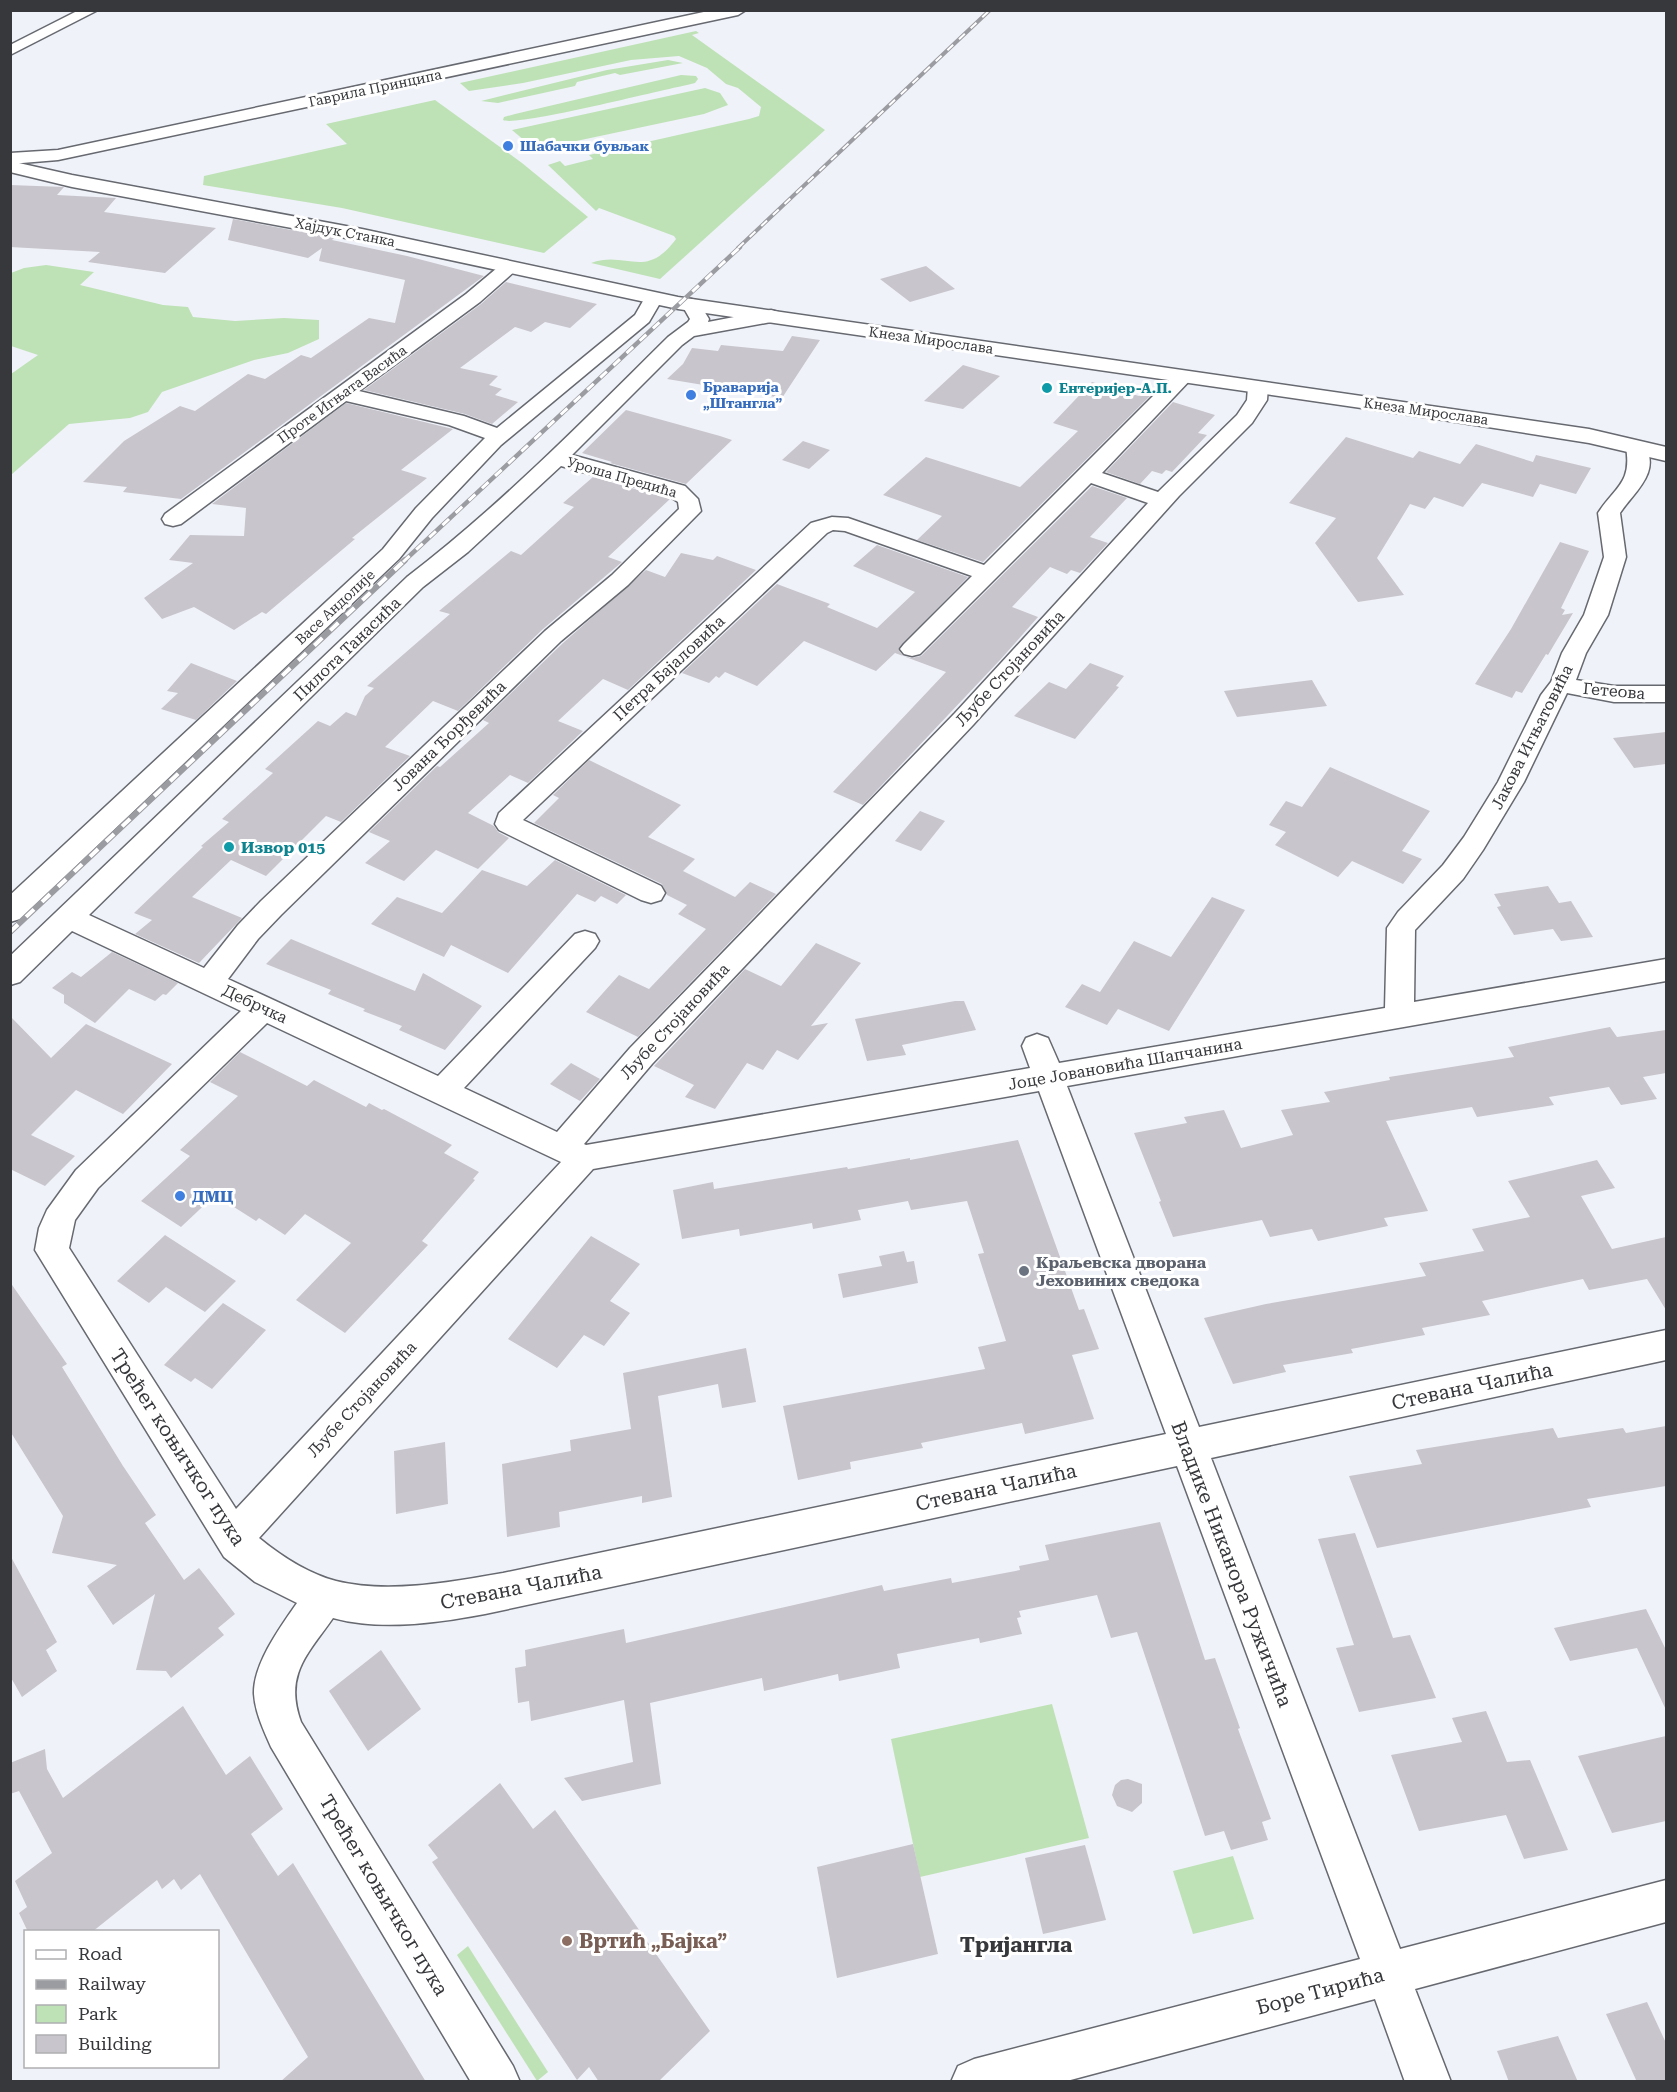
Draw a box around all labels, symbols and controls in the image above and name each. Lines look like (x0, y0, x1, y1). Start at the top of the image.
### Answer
street label: Гаврила Принципа (307, 66, 443, 110)
place label: Шабачки бувљак (520, 138, 650, 154)
marker: Шабачки бувљак (501, 139, 515, 153)
street label: Хајдук Станка (293, 214, 397, 250)
street label: Кнеза Мирослава (868, 323, 995, 357)
street label: Проте Игњата Васића (274, 341, 410, 446)
place label: Браварија „Штангла” (703, 379, 782, 411)
place label: Ентеријер-А.П. (1059, 380, 1172, 396)
marker: Ентеријер-А.П. (1040, 381, 1054, 395)
marker: Браварија „Штангла” (684, 388, 698, 402)
street label: Кнеза Мирослава (1363, 394, 1490, 428)
street label: Уроша Предића (565, 454, 679, 500)
street label: Васе Андолије (292, 566, 378, 648)
street label: Пилота Танасића (290, 593, 405, 705)
street label: Љубе Стојановића (952, 606, 1069, 730)
street label: Петра Бајаловића (609, 611, 729, 725)
street label: Јакова Игњатовића (1487, 661, 1577, 813)
street label: Јована Ђорђевића (388, 677, 510, 795)
street label: Гетеова (1582, 679, 1646, 703)
place label: Извор 015 (241, 838, 325, 857)
marker: Извор 015 (222, 840, 236, 854)
street label: Љубе Стојановића (617, 959, 734, 1083)
street label: Дебрчка (219, 981, 291, 1027)
street label: Јоце Јовановића Шапчанина (1007, 1034, 1244, 1094)
place label: ДМЦ (192, 1187, 234, 1206)
marker: ДМЦ (173, 1189, 187, 1203)
place label: Краљевска дворана Јеховиних сведока (1036, 1253, 1207, 1290)
marker: Краљевска дворана Јеховиних сведока (1017, 1264, 1031, 1278)
street label: Љубе Стојановића (304, 1337, 421, 1461)
street label: Трећег коњичког пука (105, 1344, 251, 1550)
street label: Стевана Чалића (1389, 1357, 1555, 1415)
street label: Владике Никанора Ружичића (1166, 1418, 1298, 1711)
street label: Стевана Чалића (913, 1458, 1079, 1516)
street label: Стевана Чалића (438, 1560, 604, 1614)
street label: Трећег коњичког пука (314, 1790, 454, 2000)
place label: Вртић „Бајка” (579, 1929, 727, 1953)
legend (24, 1930, 219, 2068)
district label: Тријангла (960, 1933, 1073, 1957)
marker: Вртић „Бајка” (560, 1934, 574, 1948)
text: Road (78, 1943, 123, 1964)
street label: Боре Тирића (1254, 1962, 1387, 2020)
text: Railway (78, 1973, 146, 1994)
text: Park (78, 2003, 118, 2024)
text: Building (78, 2033, 152, 2054)

